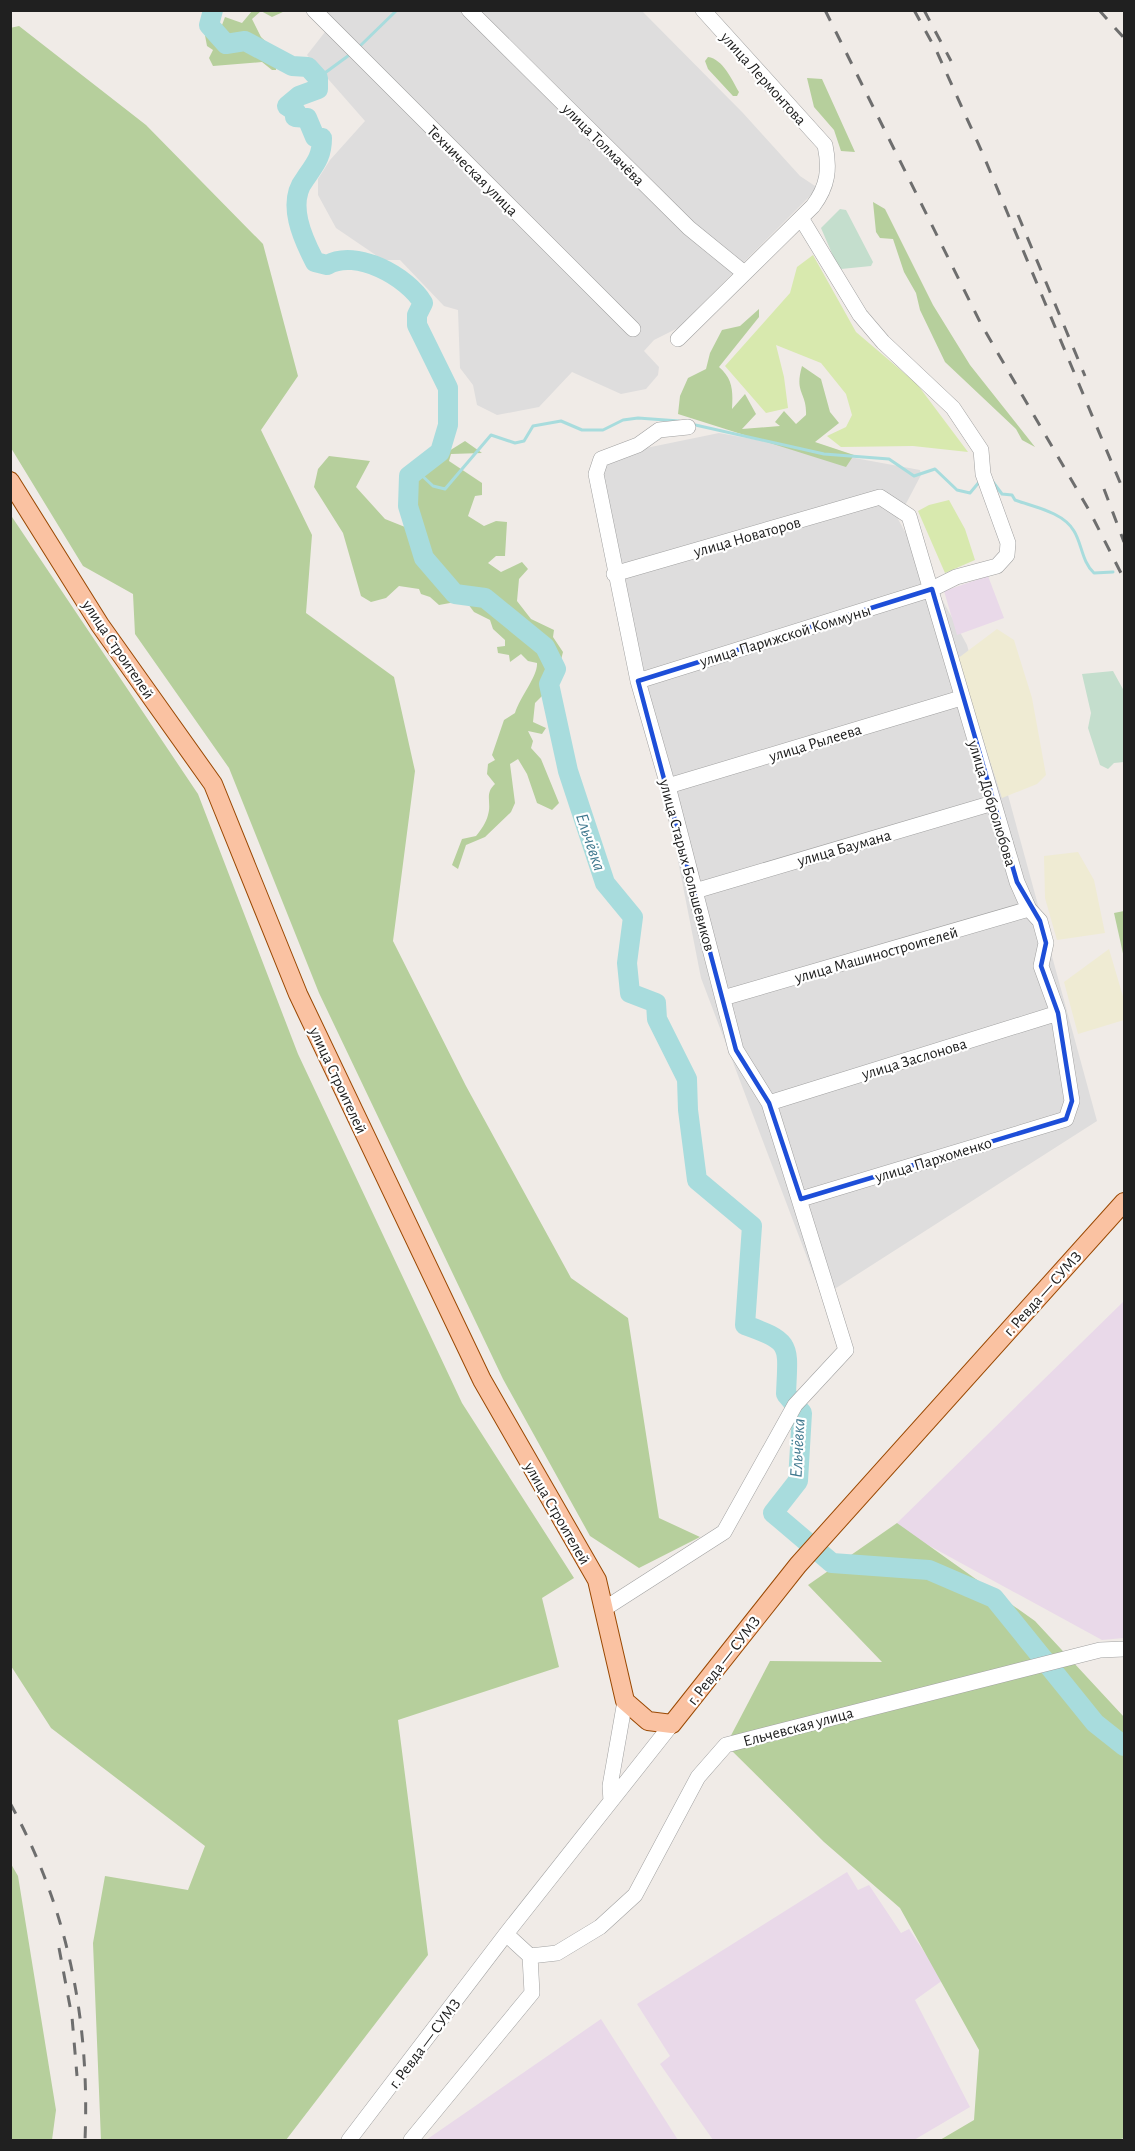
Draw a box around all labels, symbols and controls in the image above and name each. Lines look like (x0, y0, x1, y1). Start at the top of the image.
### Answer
street label: улица Лермонтова (716, 28, 809, 129)
street label: улица Толмачёва (558, 100, 647, 190)
street label: Техническая улица (423, 122, 521, 220)
street label: улица Новаторов (691, 514, 803, 561)
street label: улица Строителей (78, 596, 157, 702)
street label: улица Парижской Коммуны (697, 602, 873, 671)
street label: улица Рылеева (766, 721, 864, 766)
street label: улица Добролюбова (964, 737, 1019, 869)
street label: улица Старых Большевиков (655, 777, 718, 953)
water label: Ельчёвка (572, 811, 608, 873)
street label: улица Баумана (795, 827, 893, 870)
street label: улица Машиностроителей (792, 924, 960, 987)
street label: улица Строителей (305, 1024, 370, 1137)
street label: улица Заслонова (859, 1035, 969, 1084)
street label: улица Пархоменко (872, 1135, 994, 1187)
street label: г. Ревда — СУМЗ (1001, 1248, 1085, 1339)
water label: Ельчёвка (787, 1418, 809, 1478)
street label: улица Строителей (520, 1459, 593, 1568)
street label: г. Ревда — СУМЗ (684, 1613, 763, 1708)
street label: Ельчевская улица (741, 1705, 855, 1750)
street label: г. Ревда — СУМЗ (386, 1996, 464, 2092)

